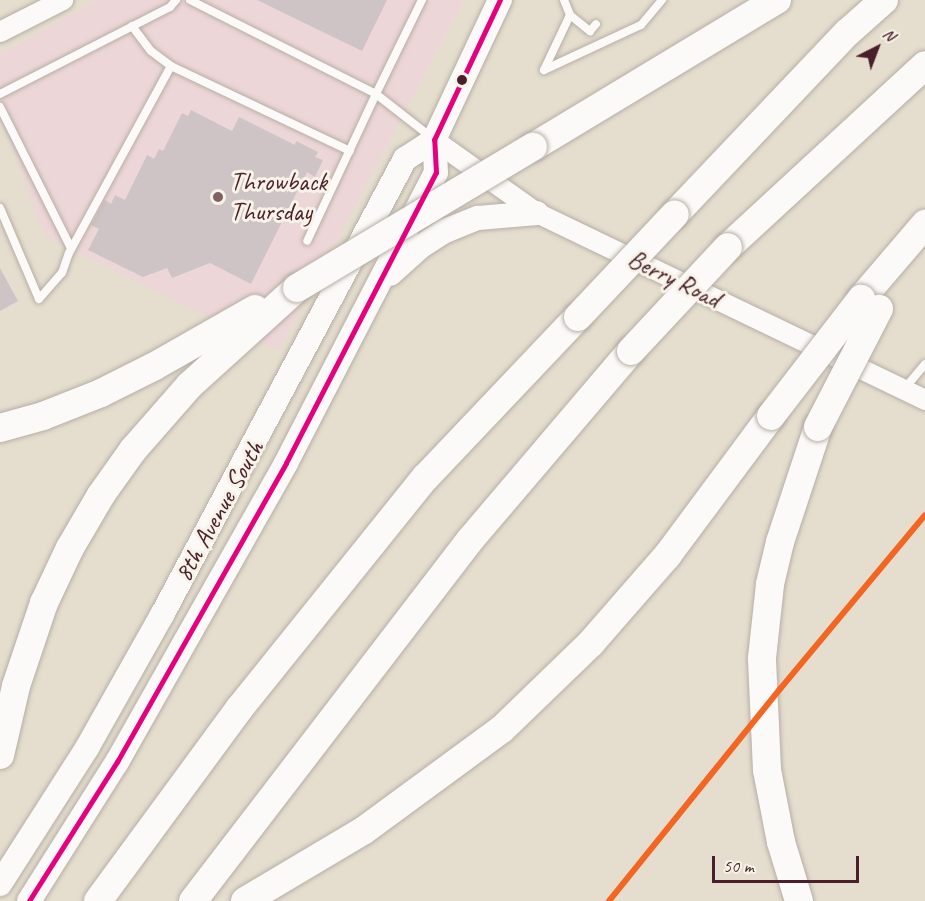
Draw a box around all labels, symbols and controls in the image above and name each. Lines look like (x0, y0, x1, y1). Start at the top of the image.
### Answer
north arrow (847, 18, 907, 78)
text: N (879, 24, 899, 45)
unlabelled marker (456, 74, 468, 86)
place label: Throwback Thursday (230, 166, 327, 228)
marker: Throwback Thursday (211, 190, 225, 204)
street label: Berry Road (623, 243, 725, 315)
street label: 8th Avenue South (168, 435, 270, 587)
scale bar (715, 844, 862, 882)
text: 50 m (723, 855, 754, 877)

